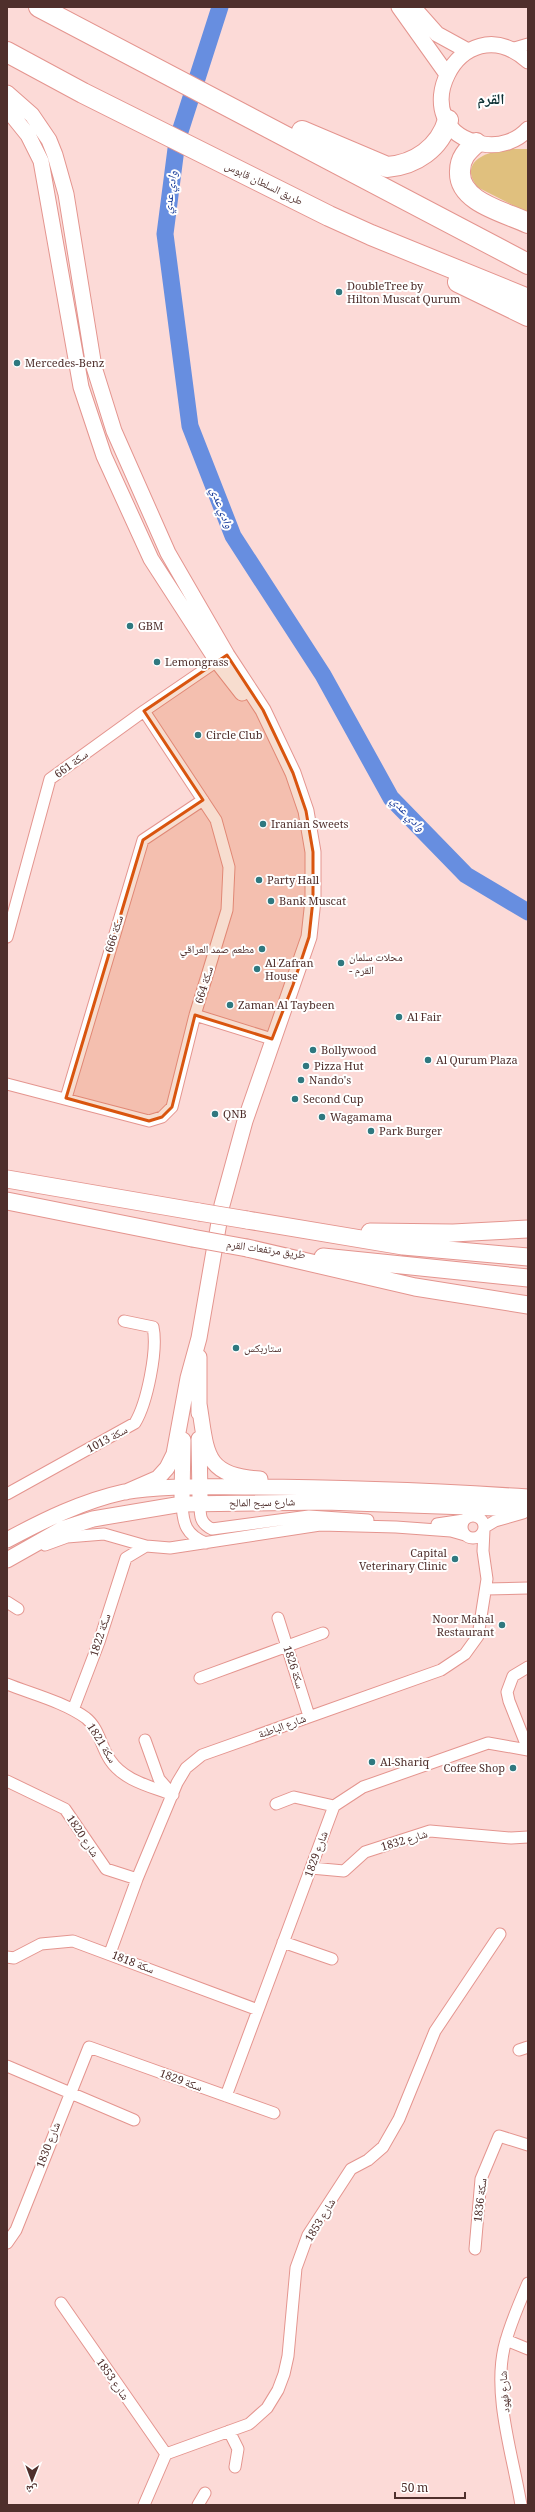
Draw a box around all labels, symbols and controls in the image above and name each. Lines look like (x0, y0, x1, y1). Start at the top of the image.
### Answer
district label: القرم (477, 88, 505, 114)
street label: طريق السلطان قابوس (221, 157, 306, 212)
water label: وادي عدي (158, 169, 185, 215)
place label: DoubleTree by Hilton Muscat Qurum (347, 278, 461, 310)
marker: DoubleTree by Hilton Muscat Qurum (334, 287, 344, 297)
place label: Mercedes-Benz (25, 355, 105, 374)
marker: Mercedes-Benz (12, 358, 22, 368)
water label: وادي عدي (203, 485, 238, 533)
place label: GBM (138, 618, 163, 637)
marker: GBM (125, 621, 135, 631)
place label: Lemongrass (165, 654, 229, 673)
marker: Lemongrass (152, 657, 162, 667)
place label: Circle Club (206, 727, 263, 746)
marker: Circle Club (193, 730, 203, 740)
street label: سكة 661 (51, 746, 93, 784)
water label: وادي عدي (385, 792, 429, 838)
place label: Iranian Sweets (271, 816, 349, 835)
marker: Iranian Sweets (258, 819, 268, 829)
place label: Party Hall (267, 872, 320, 891)
marker: Party Hall (254, 875, 264, 885)
place label: Bank Muscat (279, 893, 346, 912)
marker: Bank Muscat (266, 896, 276, 906)
street label: سكة 666 (101, 913, 130, 955)
place label: مطعم صمد العراقي (180, 941, 254, 960)
marker: مطعم صمد العراقي (257, 944, 267, 954)
place label: محلات سلمان - القرم (349, 949, 403, 981)
place label: Al Zafran House (265, 955, 314, 987)
marker: محلات سلمان - القرم (336, 958, 346, 968)
street label: سكة 664 (191, 964, 220, 1006)
marker: Al Zafran House (252, 964, 262, 974)
place label: Zaman Al Taybeen (238, 997, 335, 1016)
marker: Zaman Al Taybeen (225, 1000, 235, 1010)
place label: Al Fair (407, 1009, 442, 1028)
marker: Al Fair (394, 1012, 404, 1022)
place label: Bollywood (321, 1042, 377, 1061)
marker: Bollywood (308, 1045, 318, 1055)
place label: Al Qurum Plaza (436, 1052, 518, 1071)
marker: Al Qurum Plaza (423, 1055, 433, 1065)
place label: Pizza Hut (314, 1058, 364, 1077)
marker: Pizza Hut (301, 1061, 311, 1071)
place label: Nando's (309, 1072, 351, 1091)
marker: Nando's (296, 1075, 306, 1085)
place label: Second Cup (303, 1091, 364, 1110)
marker: Second Cup (290, 1094, 300, 1104)
place label: QNB (223, 1106, 247, 1125)
marker: QNB (210, 1109, 220, 1119)
place label: Wagamama (330, 1109, 392, 1128)
marker: Wagamama (317, 1112, 327, 1122)
place label: Park Burger (379, 1123, 443, 1142)
marker: Park Burger (366, 1126, 376, 1136)
street label: طريق مرتفعات القرم (225, 1236, 307, 1265)
place label: ستاربكس (244, 1340, 282, 1359)
marker: ستاربكس (231, 1343, 241, 1353)
street label: سكة 1013 (84, 1422, 132, 1459)
street label: شارع سيح المالح (229, 1493, 295, 1514)
place label: Capital Veterinary Clinic (359, 1545, 448, 1577)
marker: Capital Veterinary Clinic (450, 1554, 460, 1564)
street label: سكة 1822 (86, 1611, 117, 1659)
place label: Noor Mahal Restaurant (432, 1611, 495, 1643)
marker: Noor Mahal Restaurant (497, 1620, 507, 1630)
street label: سكة 1826 (277, 1643, 308, 1691)
street label: شارع الباطنة (256, 1710, 309, 1745)
street label: سكة 1821 (81, 1720, 121, 1768)
place label: Al-Shariq (380, 1754, 429, 1773)
marker: Al-Shariq (367, 1757, 377, 1767)
place label: Coffee Shop (444, 1760, 505, 1779)
marker: Coffee Shop (508, 1763, 518, 1773)
street label: 1820 شارع (60, 1812, 103, 1862)
street label: 1832 شارع (379, 1825, 430, 1858)
street label: 1829 شارع (300, 1829, 335, 1880)
street label: سكة 1818 (108, 1947, 157, 1980)
street label: سكة 1829 (156, 2065, 205, 2098)
street label: 1830 شارع (32, 2120, 67, 2171)
street label: سكة 1836 (469, 2177, 494, 2223)
street label: شارع 1853 (301, 2195, 342, 2246)
street label: 1853 شارع (90, 2355, 133, 2405)
street label: شارع فهود (495, 2370, 516, 2413)
north arrow (12, 2460, 52, 2500)
scale bar (395, 2474, 465, 2500)
text: ش (26, 2479, 38, 2498)
text: 50 m (401, 2479, 428, 2500)

